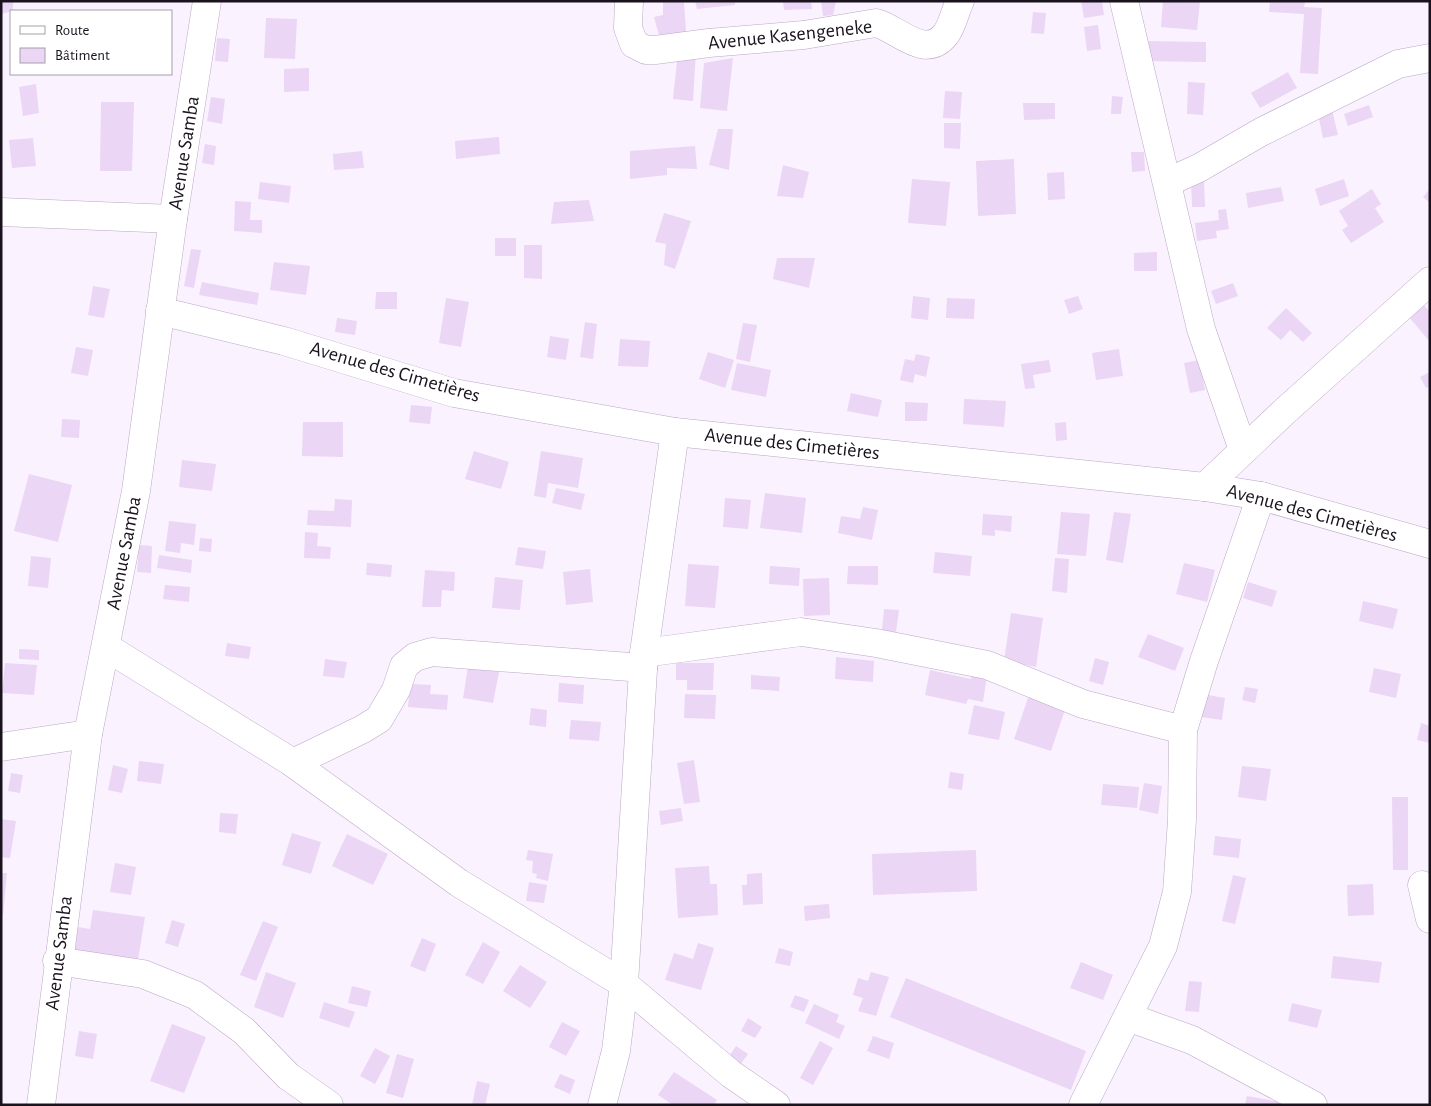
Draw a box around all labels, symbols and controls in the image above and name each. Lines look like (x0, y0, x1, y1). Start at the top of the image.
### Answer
legend (10, 10, 172, 75)
street label: Avenue Kasengeneke (707, 16, 873, 54)
text: Route (55, 23, 89, 38)
text: Bâtiment (55, 48, 110, 63)
street label: Avenue Samba (165, 95, 203, 211)
street label: Avenue des Cimetières (308, 338, 482, 406)
street label: Avenue des Cimetières (704, 425, 880, 463)
street label: Avenue des Cimetières (1224, 481, 1400, 545)
street label: Avenue Samba (103, 495, 145, 611)
street label: Avenue Samba (42, 895, 76, 1011)

